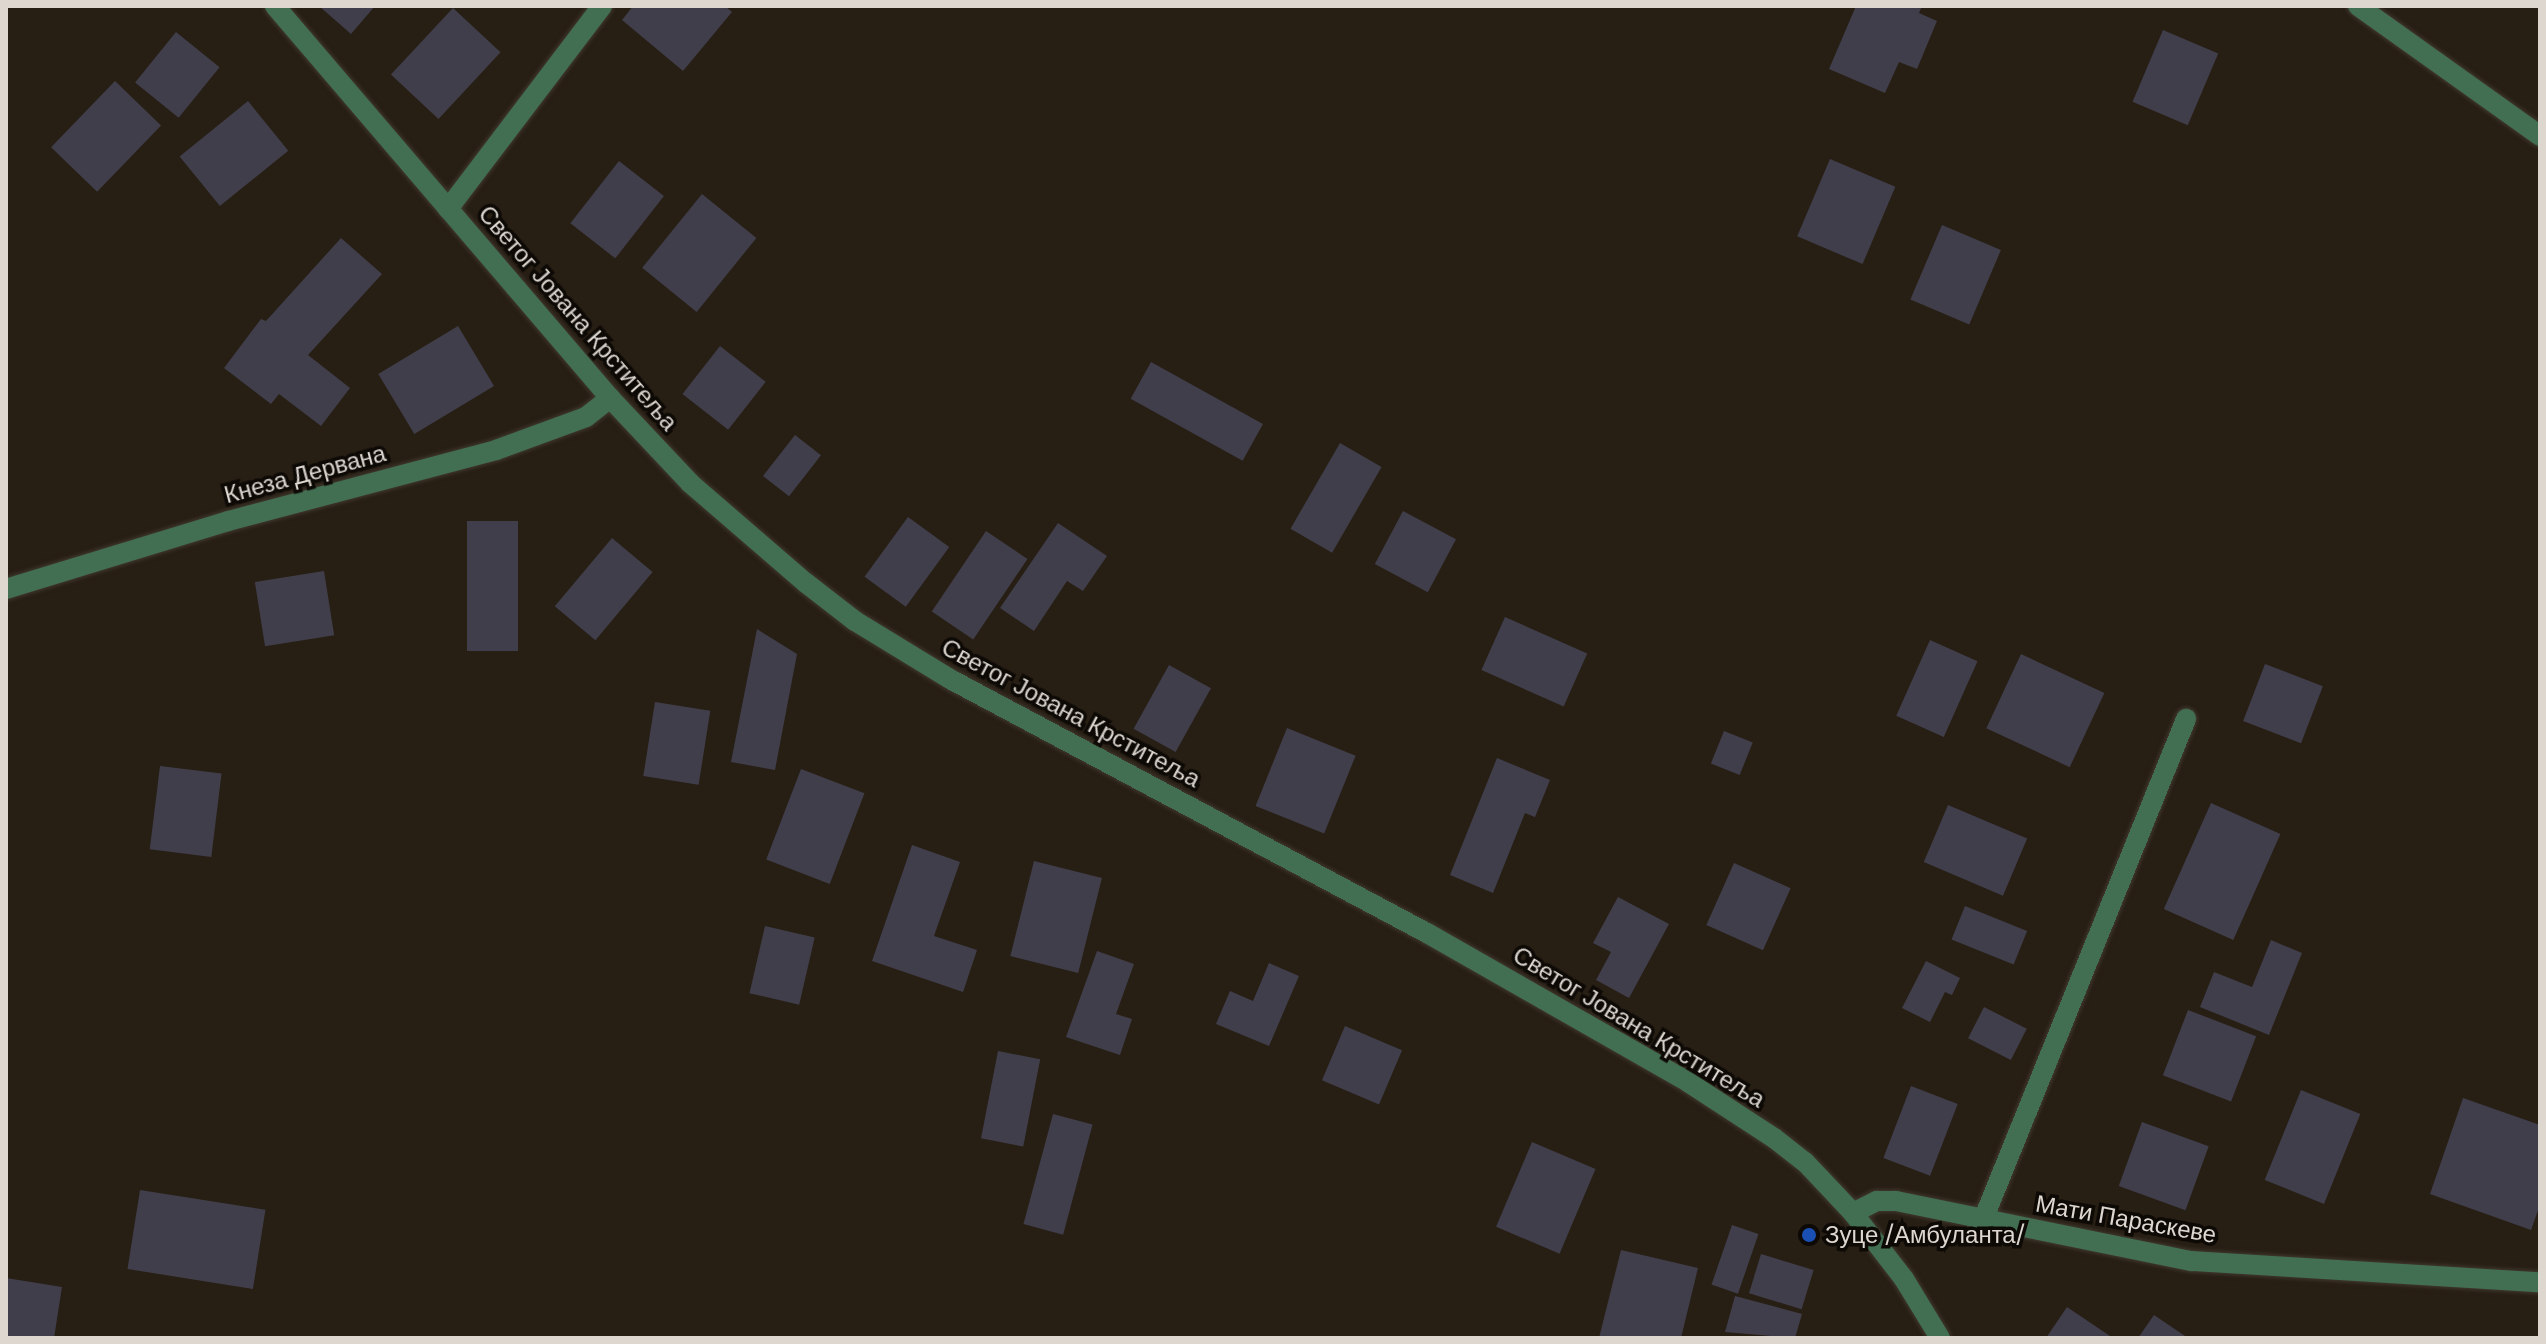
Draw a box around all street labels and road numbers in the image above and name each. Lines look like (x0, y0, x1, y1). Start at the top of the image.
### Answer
street label: Светог Јована Крститеља (472, 200, 684, 436)
street label: Кнеза Дервана (221, 439, 389, 509)
street label: Светог Јована Крститеља (937, 633, 1205, 793)
street label: Светог Јована Крститеља (1508, 940, 1770, 1114)
street label: Мати Параскеве (2033, 1189, 2219, 1249)

